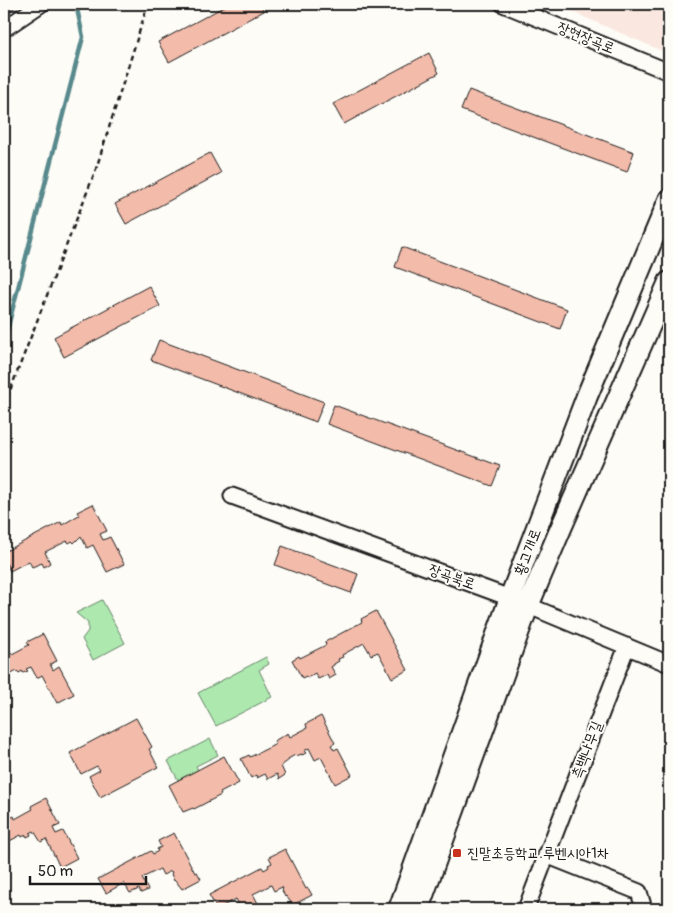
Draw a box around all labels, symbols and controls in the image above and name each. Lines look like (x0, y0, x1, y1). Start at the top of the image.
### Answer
street label: 장현장곡로 (554, 18, 618, 58)
street label: 황고개로 (510, 526, 546, 578)
street label: 장곡북로 (426, 560, 478, 594)
street label: 측백나무길 (567, 718, 607, 782)
place label: 진말초등학교.루벤시아1차 (467, 844, 609, 863)
marker: 진말초등학교.루벤시아1차 (451, 847, 463, 859)
scale bar (30, 853, 146, 885)
text: 50 m (38, 862, 73, 881)

